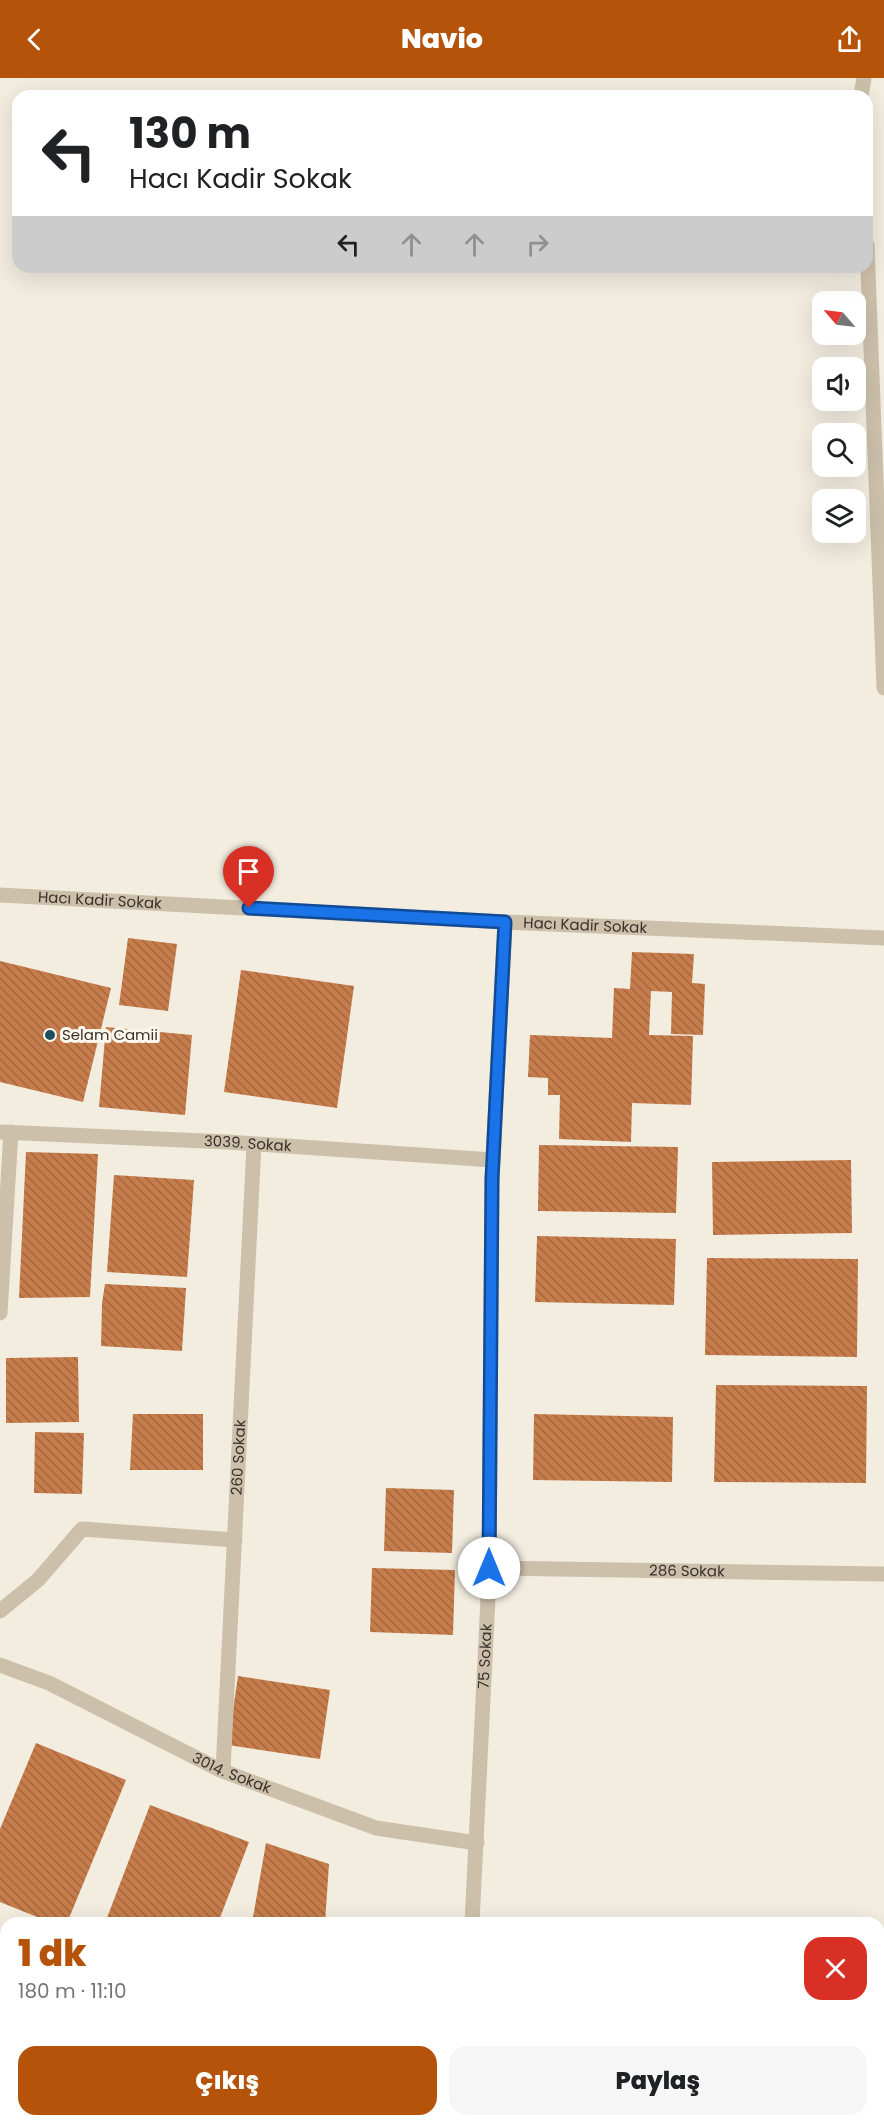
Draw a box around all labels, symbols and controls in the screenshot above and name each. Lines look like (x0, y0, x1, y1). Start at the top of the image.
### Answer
text: Navio (401, 20, 483, 57)
icon: back (18, 23, 51, 56)
icon: share (833, 23, 866, 56)
text: 130 m (129, 104, 251, 163)
icon: left (30, 114, 108, 192)
text: Hacı Kadir Sokak (129, 160, 352, 197)
icon: left (332, 228, 365, 261)
icon: ahead (395, 228, 428, 261)
icon: ahead (458, 228, 491, 261)
icon: right (521, 228, 554, 261)
north arrow (812, 291, 866, 345)
map controls (812, 291, 866, 543)
button: sound (812, 357, 866, 411)
button: search (812, 423, 866, 477)
button: layers (812, 489, 866, 543)
pin (223, 846, 274, 908)
icon: arrive (232, 855, 265, 888)
street label: Hacı Kadir Sokak (37, 886, 163, 914)
street label: Hacı Kadir Sokak (523, 912, 648, 938)
place label: Selam Camii (62, 1024, 158, 1045)
marker: Selam Camii (43, 1028, 57, 1042)
street label: 3039. Sokak (203, 1130, 293, 1156)
street label: 260 Sokak (226, 1419, 250, 1496)
position arrow (457, 1536, 521, 1600)
street label: 286 Sokak (649, 1559, 725, 1582)
street label: 75 Sokak (473, 1623, 497, 1690)
street label: 3014. Sokak (189, 1747, 275, 1798)
text: 1 dk (18, 1928, 87, 1979)
button: close (804, 1937, 867, 2000)
text: 180 m · 11:10 (18, 1977, 126, 2005)
button: Çıkış (18, 2046, 437, 2115)
button: Paylaş (449, 2046, 867, 2115)

